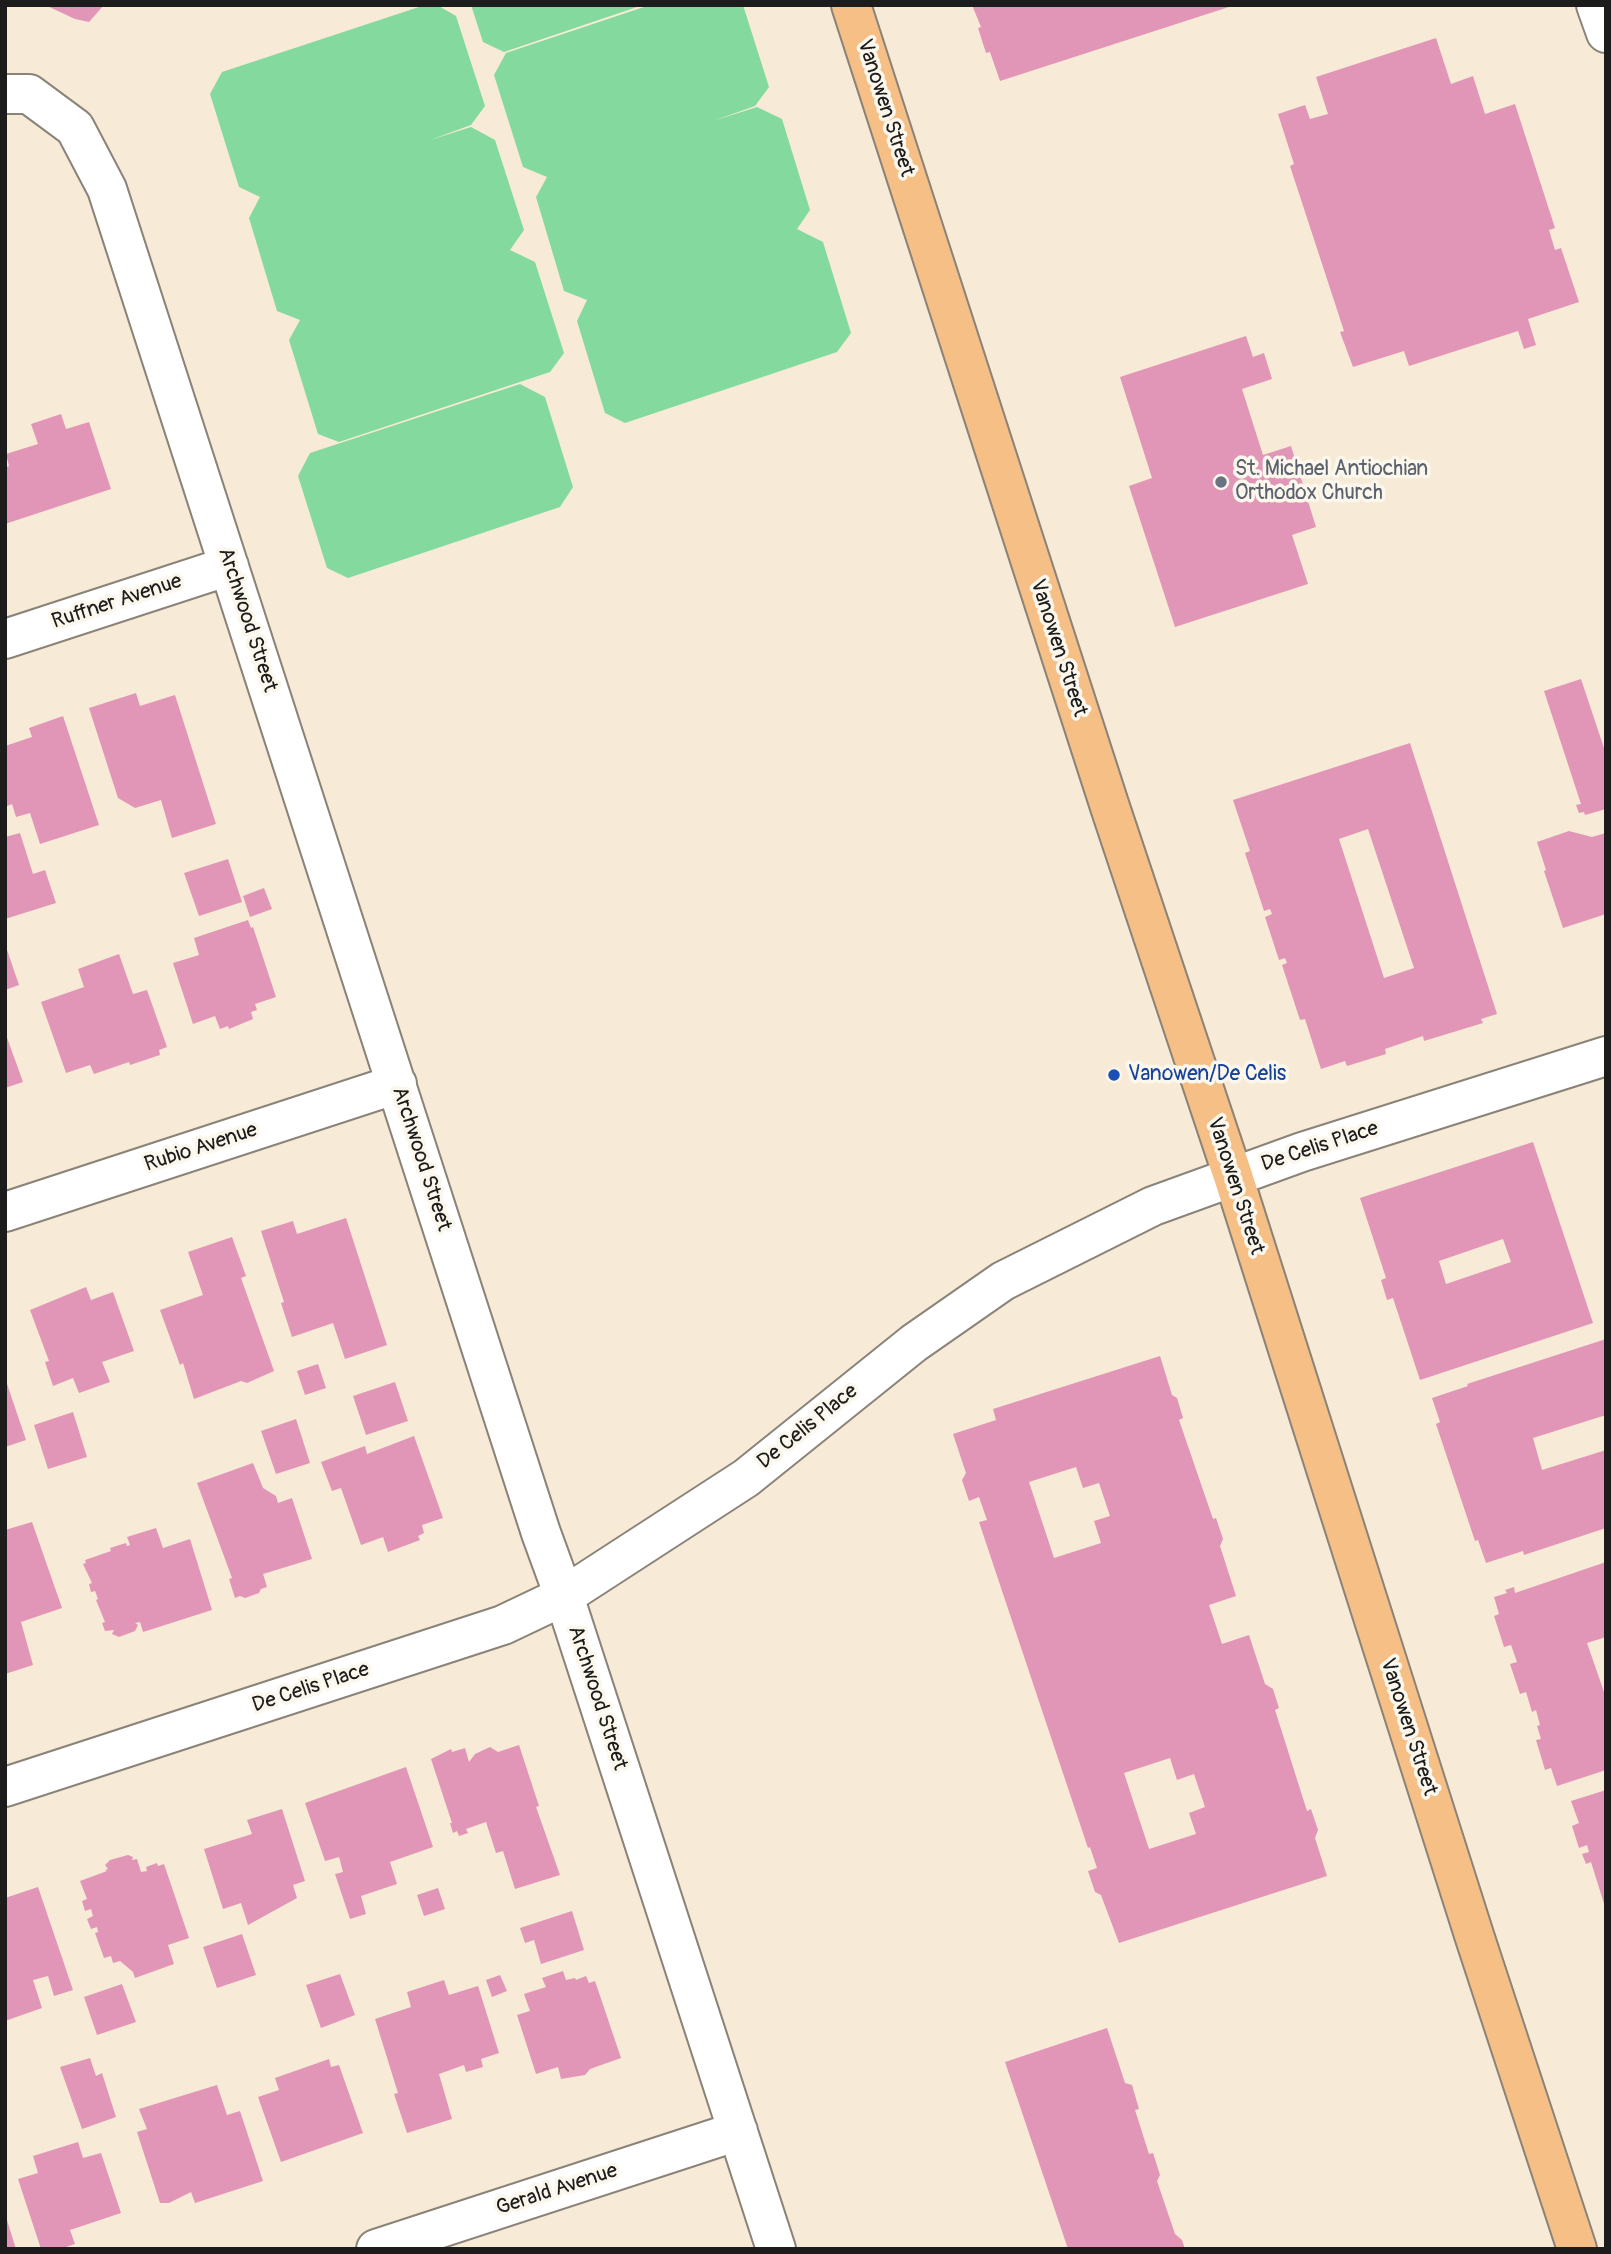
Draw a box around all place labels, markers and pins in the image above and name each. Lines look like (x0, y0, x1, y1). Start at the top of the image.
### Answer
place label: St. Michael Antiochian Orthodox Church (1235, 457, 1428, 507)
marker: St. Michael Antiochian Orthodox Church (1213, 474, 1229, 490)
place label: Vanowen/De Celis (1128, 1062, 1286, 1088)
marker: Vanowen/De Celis (1106, 1067, 1122, 1083)

